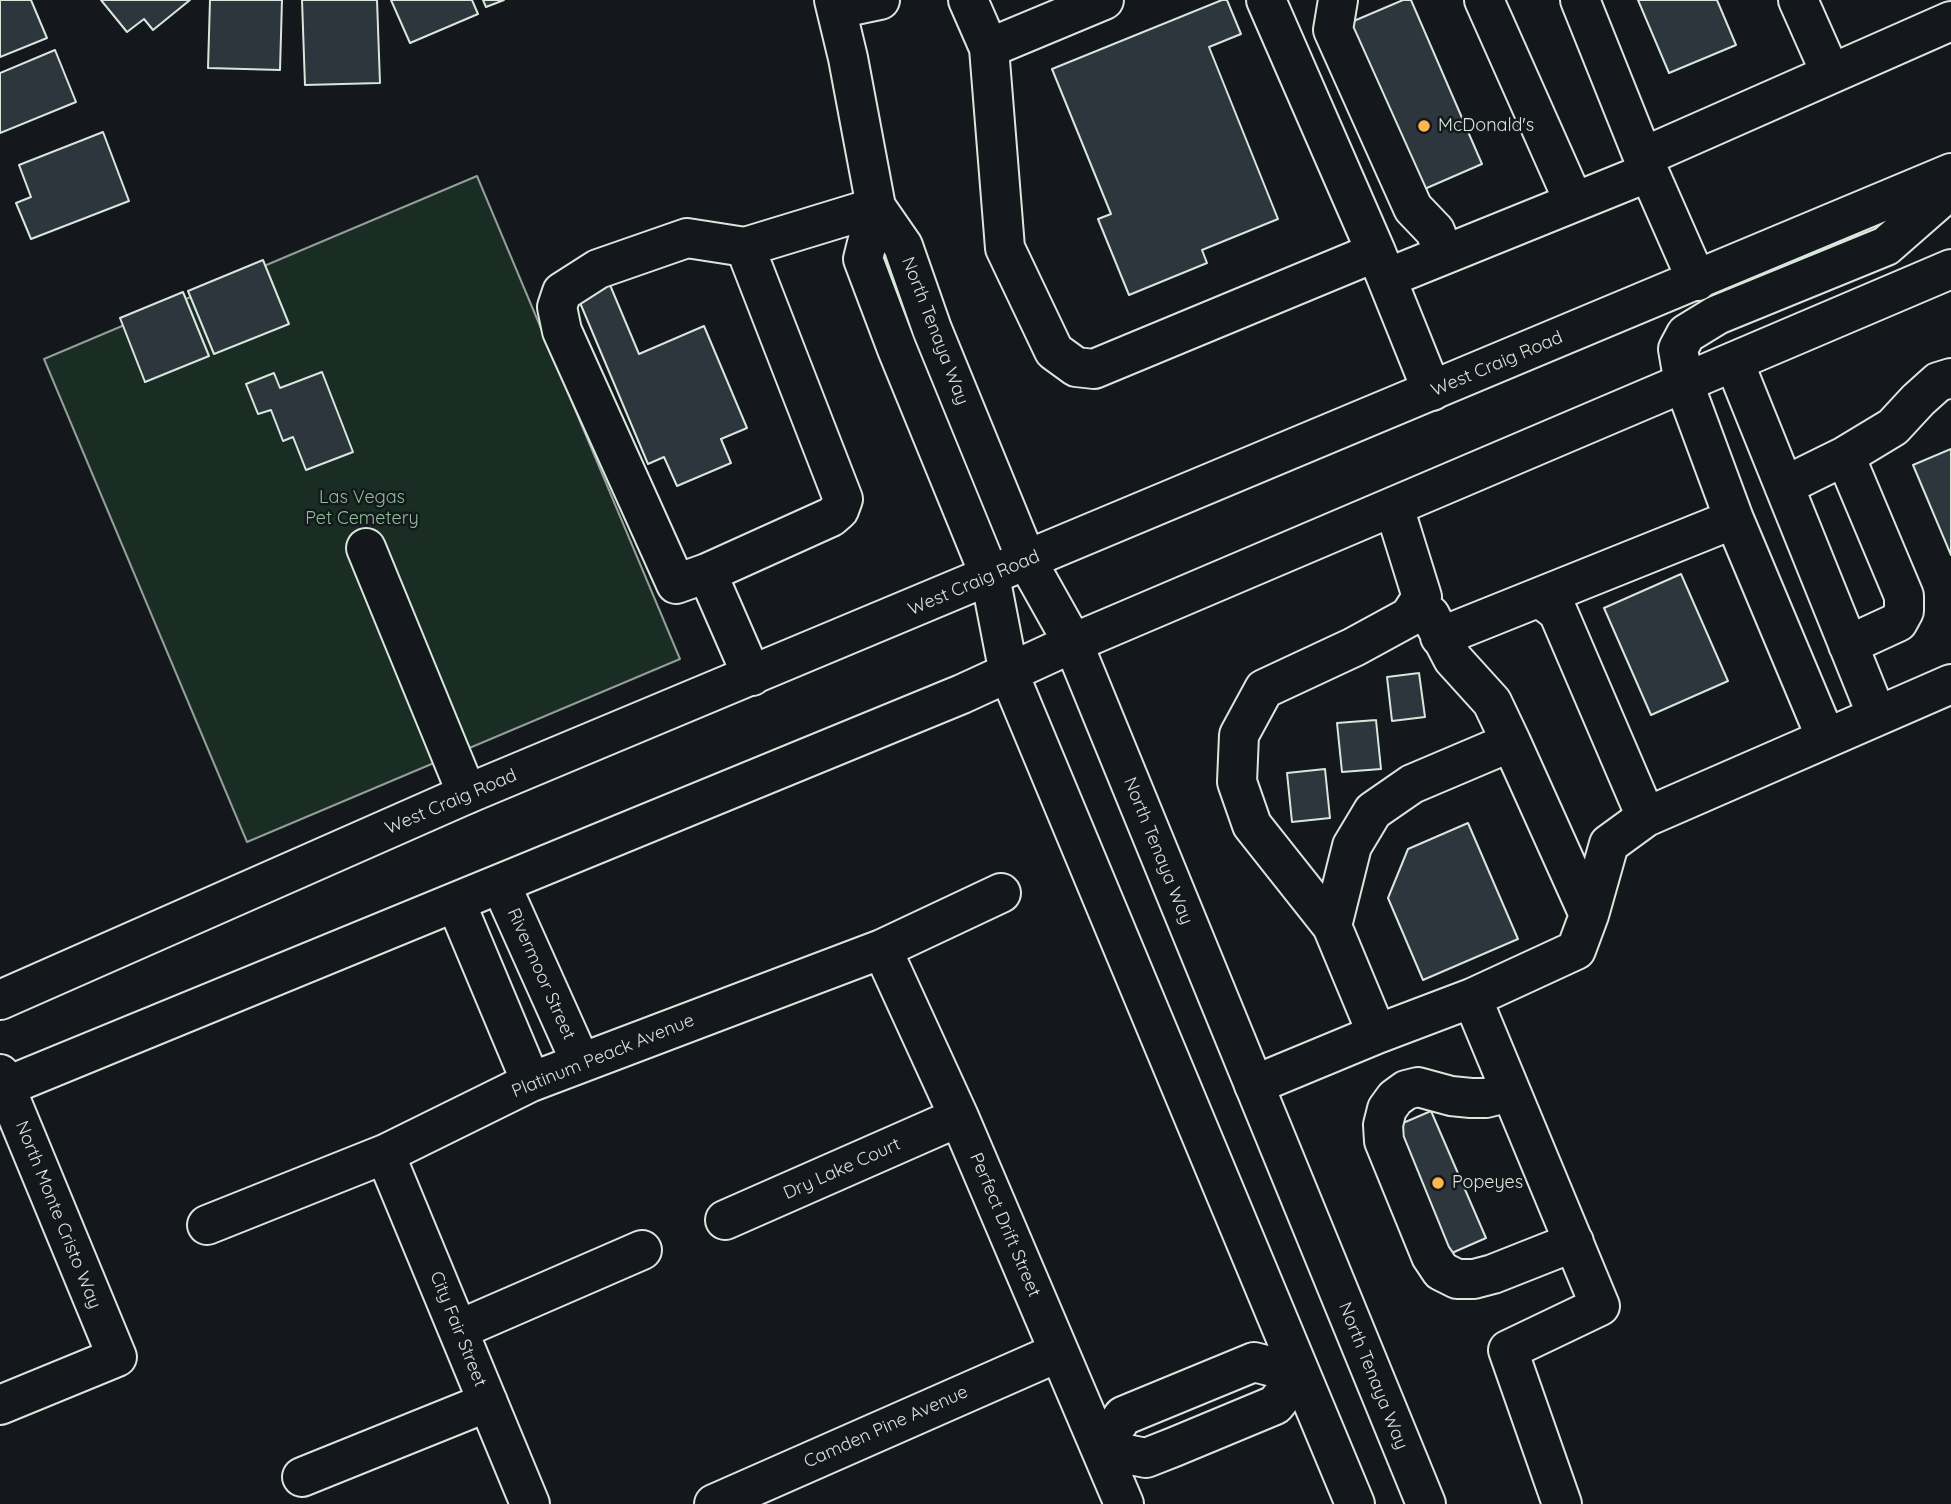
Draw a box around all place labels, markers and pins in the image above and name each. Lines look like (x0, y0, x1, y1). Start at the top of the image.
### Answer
place label: McDonald's (1438, 115, 1534, 137)
marker: McDonald's (1416, 118, 1432, 134)
place label: Popeyes (1452, 1172, 1523, 1194)
marker: Popeyes (1430, 1175, 1446, 1191)

